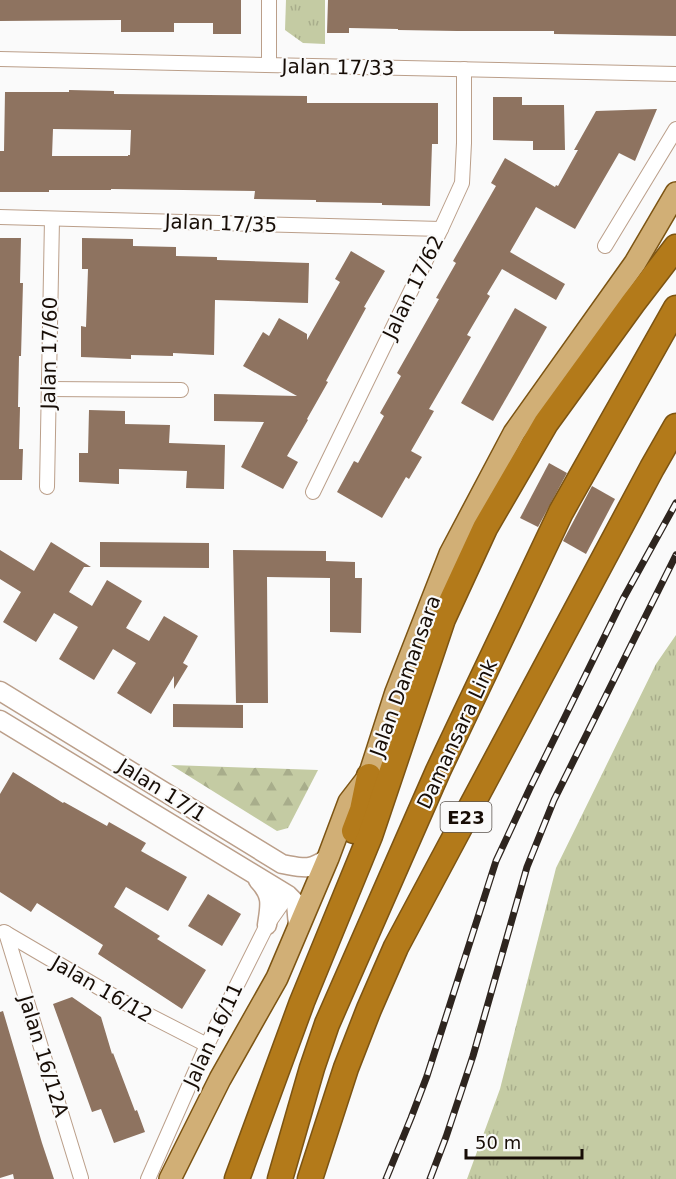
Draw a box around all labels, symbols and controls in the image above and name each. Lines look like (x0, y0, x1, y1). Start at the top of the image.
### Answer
street label: Jalan 17/33 (279, 54, 395, 80)
street label: Jalan 17/35 (162, 209, 278, 237)
street label: Jalan 17/62 (377, 231, 448, 345)
street label: Jalan 17/60 (36, 296, 62, 412)
street label: Jalan Damansara (364, 592, 445, 762)
street label: Damansara Link (412, 655, 502, 813)
street label: Jalan 17/1 (112, 752, 211, 827)
road number: E23 (440, 802, 492, 832)
street label: Jalan 16/12 (45, 949, 157, 1028)
street label: Jalan 16/11 (177, 979, 248, 1093)
street label: Jalan 16/12A (13, 990, 74, 1120)
scale bar (466, 1122, 582, 1160)
text: 50 m (475, 1132, 521, 1153)

